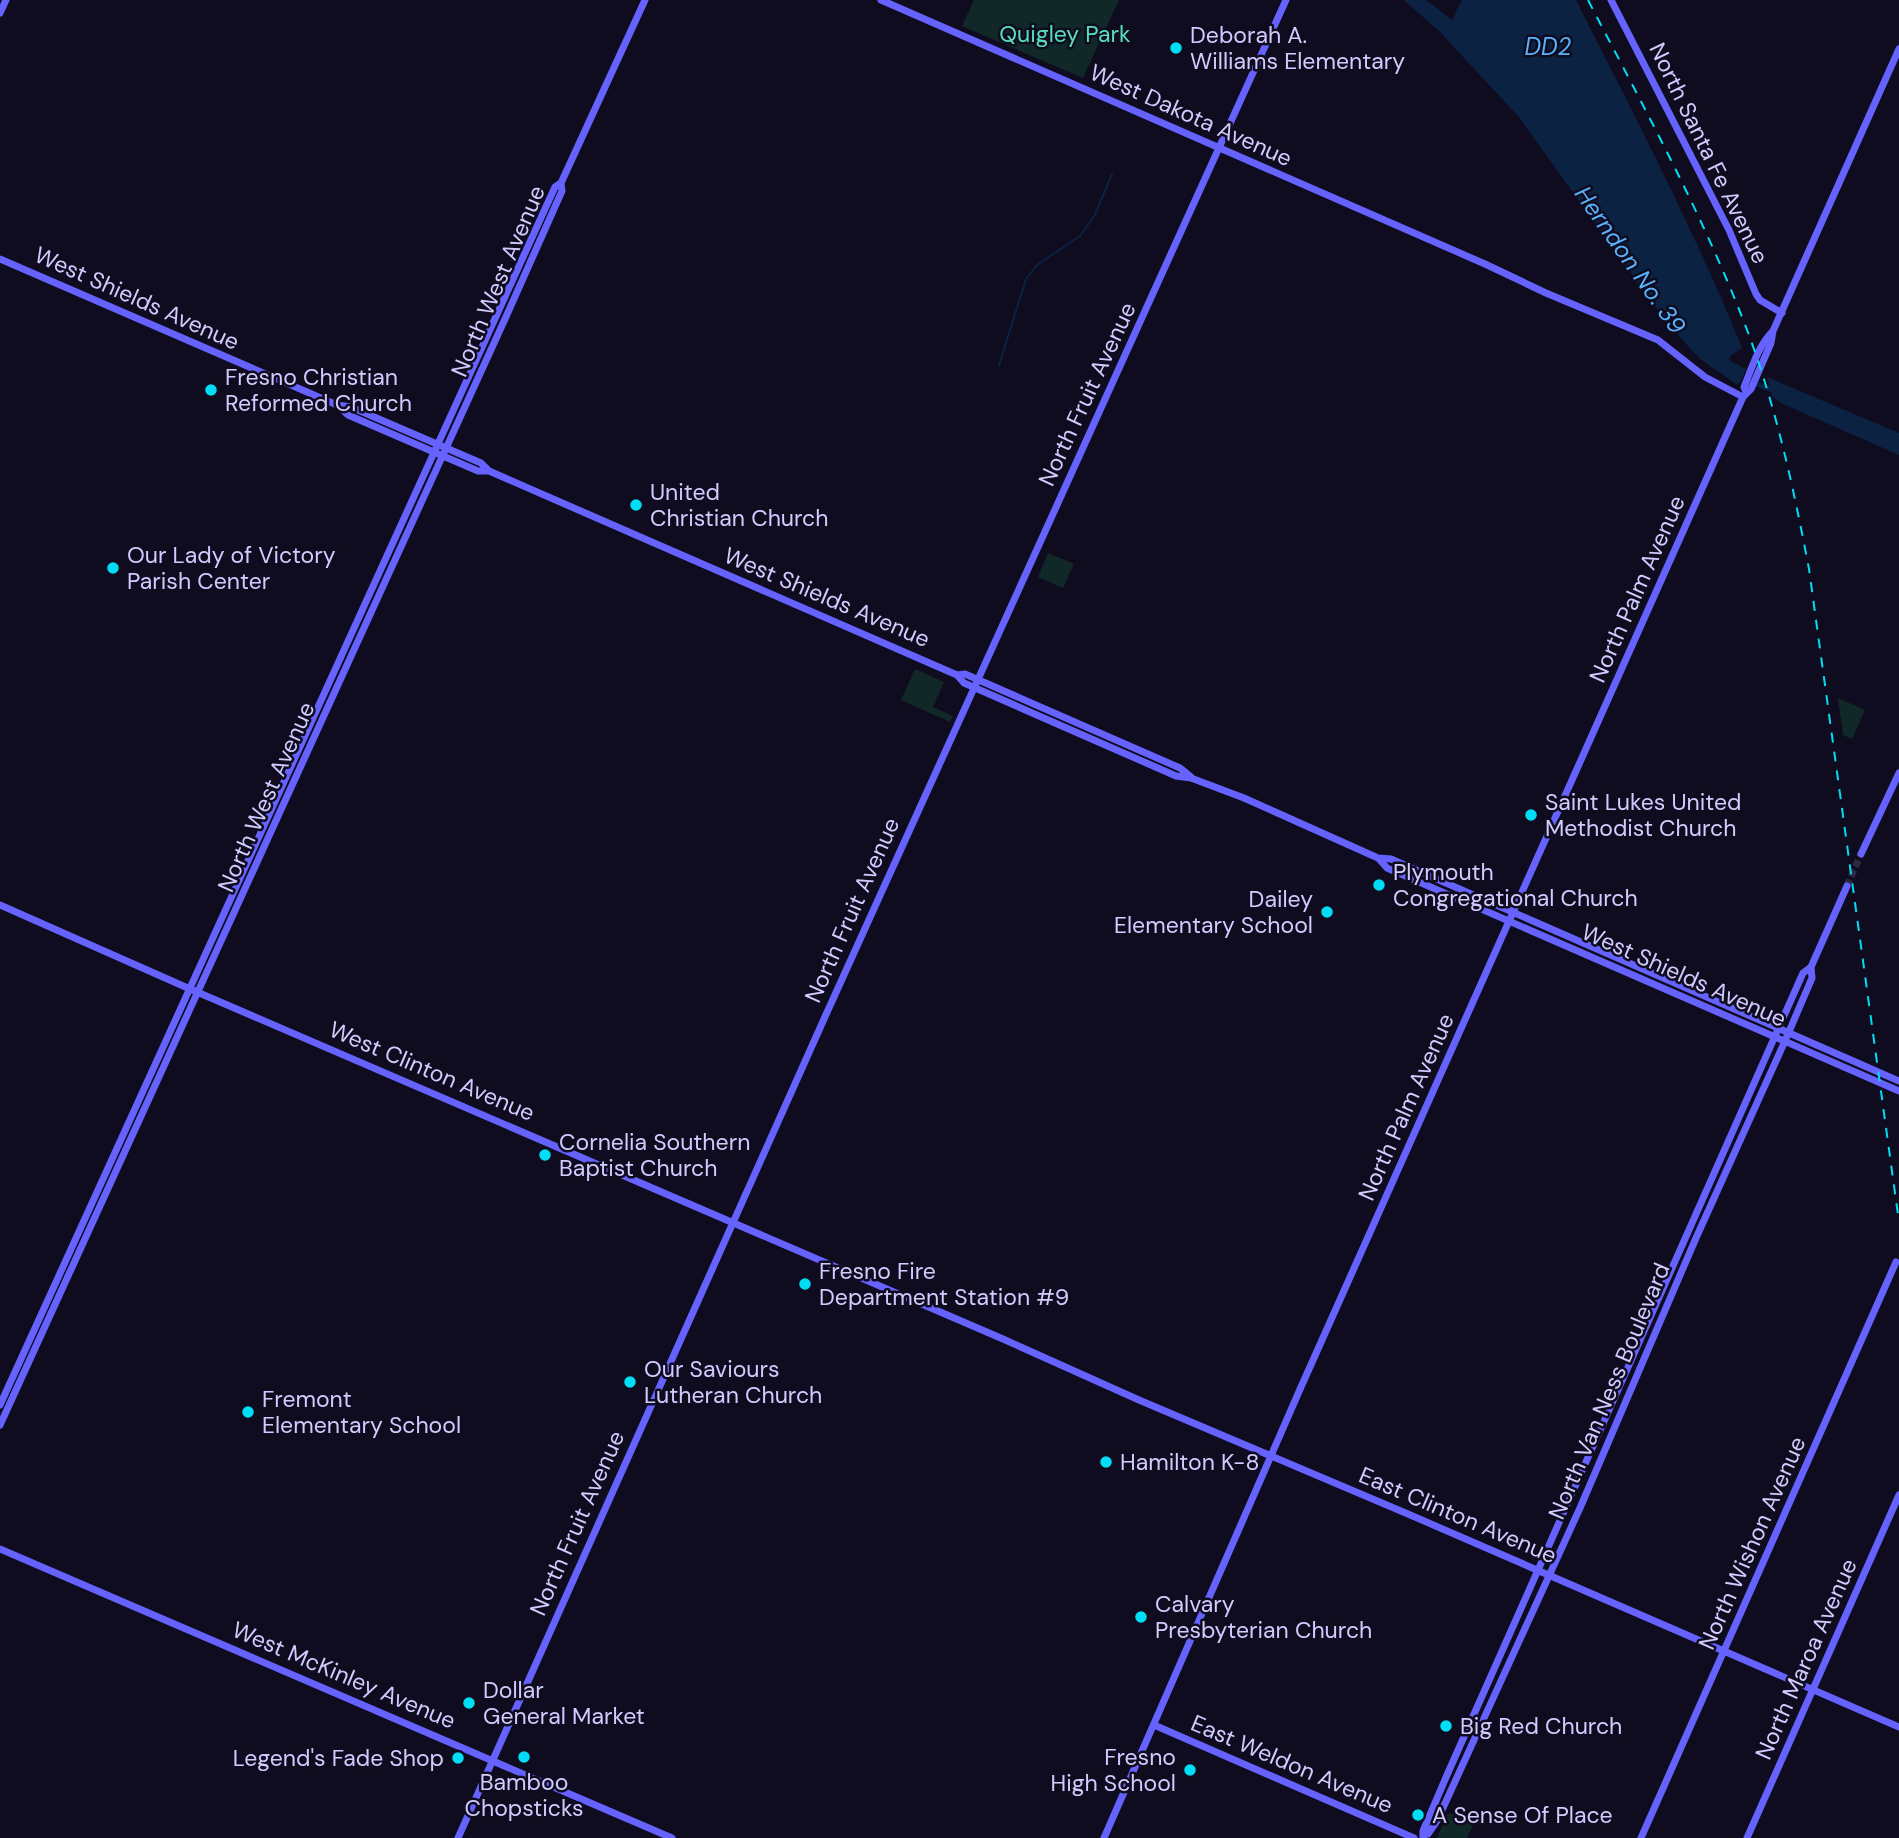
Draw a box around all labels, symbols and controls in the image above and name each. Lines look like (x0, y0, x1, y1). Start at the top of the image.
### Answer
park label: Quigley Park (999, 19, 1131, 49)
place label: Deborah A. Williams Elementary (1190, 20, 1405, 76)
water label: DD2 (1524, 31, 1572, 62)
street label: North Santa Fe Avenue (1642, 38, 1776, 268)
marker: Deborah A. Williams Elementary (1168, 40, 1184, 56)
street label: West Dakota Avenue (1085, 57, 1297, 173)
water label: Herndon No. 39 (1568, 180, 1693, 340)
street label: North West Avenue (444, 181, 552, 381)
street label: West Shields Avenue (30, 239, 244, 357)
street label: North Fruit Avenue (1031, 297, 1143, 491)
place label: Fresno Christian Reformed Church (225, 362, 412, 418)
marker: Fresno Christian Reformed Church (203, 382, 219, 398)
place label: United Christian Church (650, 477, 829, 533)
street label: North Palm Avenue (1582, 491, 1692, 687)
marker: United Christian Church (628, 497, 644, 513)
place label: Our Lady of Victory Parish Center (127, 540, 336, 596)
street label: West Shields Avenue (719, 540, 935, 654)
marker: Our Lady of Victory Parish Center (105, 560, 121, 576)
street label: North West Avenue (211, 697, 321, 897)
place label: Saint Lukes United Methodist Church (1545, 787, 1741, 843)
marker: Saint Lukes United Methodist Church (1523, 807, 1539, 823)
street label: North Fruit Avenue (798, 813, 906, 1007)
place label: Plymouth Congregational Church (1393, 857, 1638, 913)
marker: Plymouth Congregational Church (1371, 877, 1387, 893)
place label: Dailey Elementary School (1114, 884, 1313, 940)
marker: Dailey Elementary School (1319, 904, 1335, 920)
street label: West Shields Avenue (1577, 916, 1791, 1034)
street label: North Palm Avenue (1351, 1009, 1461, 1205)
street label: West Clinton Avenue (325, 1014, 539, 1128)
place label: Cornelia Southern Baptist Church (559, 1127, 750, 1183)
marker: Cornelia Southern Baptist Church (537, 1147, 553, 1163)
place label: Fresno Fire Department Station #9 (819, 1256, 1069, 1312)
street label: North Van Ness Boulevard (1541, 1258, 1677, 1524)
marker: Fresno Fire Department Station #9 (797, 1276, 813, 1292)
place label: Our Saviours Lutheran Church (644, 1354, 822, 1410)
marker: Our Saviours Lutheran Church (622, 1374, 638, 1390)
place label: Fremont Elementary School (262, 1384, 461, 1440)
marker: Fremont Elementary School (240, 1404, 256, 1420)
street label: North Fruit Avenue (523, 1426, 631, 1620)
street label: North Wishon Avenue (1692, 1432, 1812, 1654)
place label: Hamilton K-8 (1120, 1447, 1259, 1477)
marker: Hamilton K-8 (1098, 1454, 1114, 1470)
street label: East Clinton Avenue (1355, 1460, 1561, 1570)
street label: North Maroa Avenue (1748, 1554, 1864, 1764)
place label: Calvary Presbyterian Church (1155, 1589, 1372, 1645)
marker: Calvary Presbyterian Church (1133, 1609, 1149, 1625)
street label: West McKinley Avenue (228, 1614, 460, 1736)
place label: Dollar General Market (483, 1675, 645, 1731)
marker: Dollar General Market (461, 1695, 477, 1711)
street label: East Weldon Avenue (1186, 1708, 1398, 1820)
place label: Big Red Church (1460, 1711, 1622, 1741)
marker: Big Red Church (1438, 1718, 1454, 1734)
place label: Fresno High School (1051, 1742, 1176, 1798)
place label: Legend's Fade Shop (233, 1743, 444, 1773)
marker: Bamboo Chopsticks (516, 1749, 532, 1765)
marker: Legend's Fade Shop (450, 1750, 466, 1766)
marker: Fresno High School (1182, 1762, 1198, 1778)
place label: Bamboo Chopsticks (465, 1767, 583, 1823)
place label: A Sense Of Place (1432, 1800, 1613, 1830)
marker: A Sense Of Place (1410, 1807, 1426, 1823)

